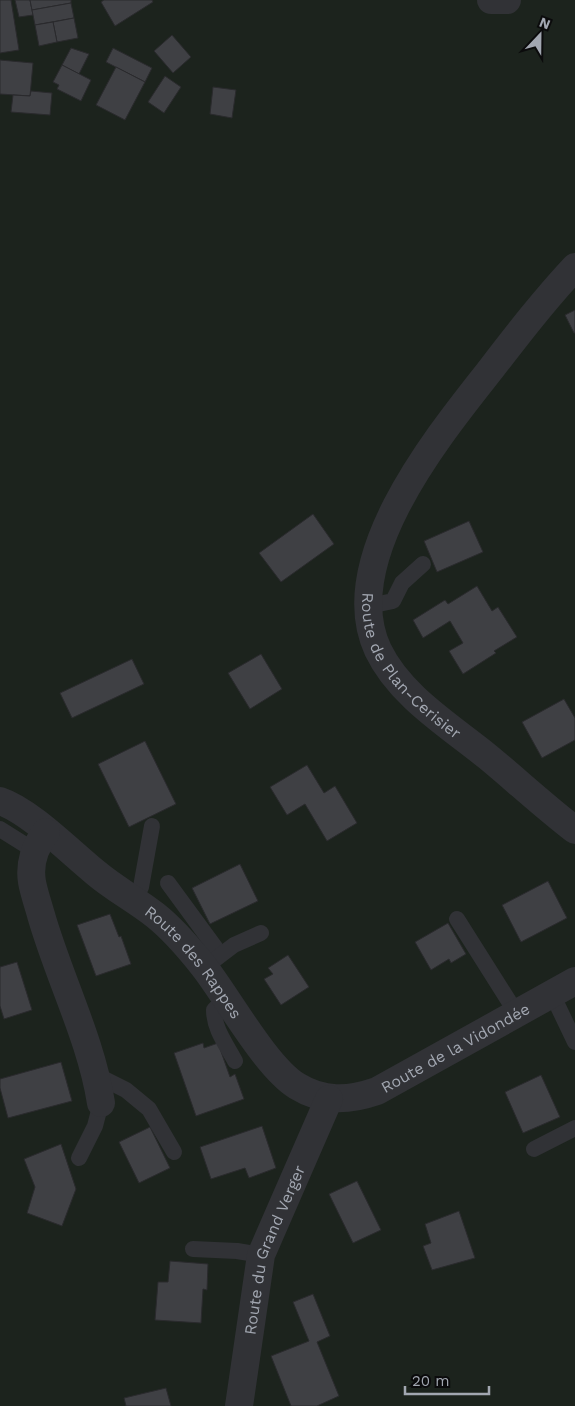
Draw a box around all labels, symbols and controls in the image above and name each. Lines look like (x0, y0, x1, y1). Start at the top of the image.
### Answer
north arrow (515, 10, 565, 60)
text: N (537, 14, 553, 32)
street label: Route de Plan-Cerisier (358, 592, 465, 743)
street label: Route des Rappes (141, 902, 246, 1022)
street label: Route de la Vidondée (378, 999, 533, 1097)
street label: Route du Grand Verger (240, 1162, 309, 1336)
scale bar (405, 1364, 489, 1396)
text: 20 m (412, 1372, 450, 1390)

